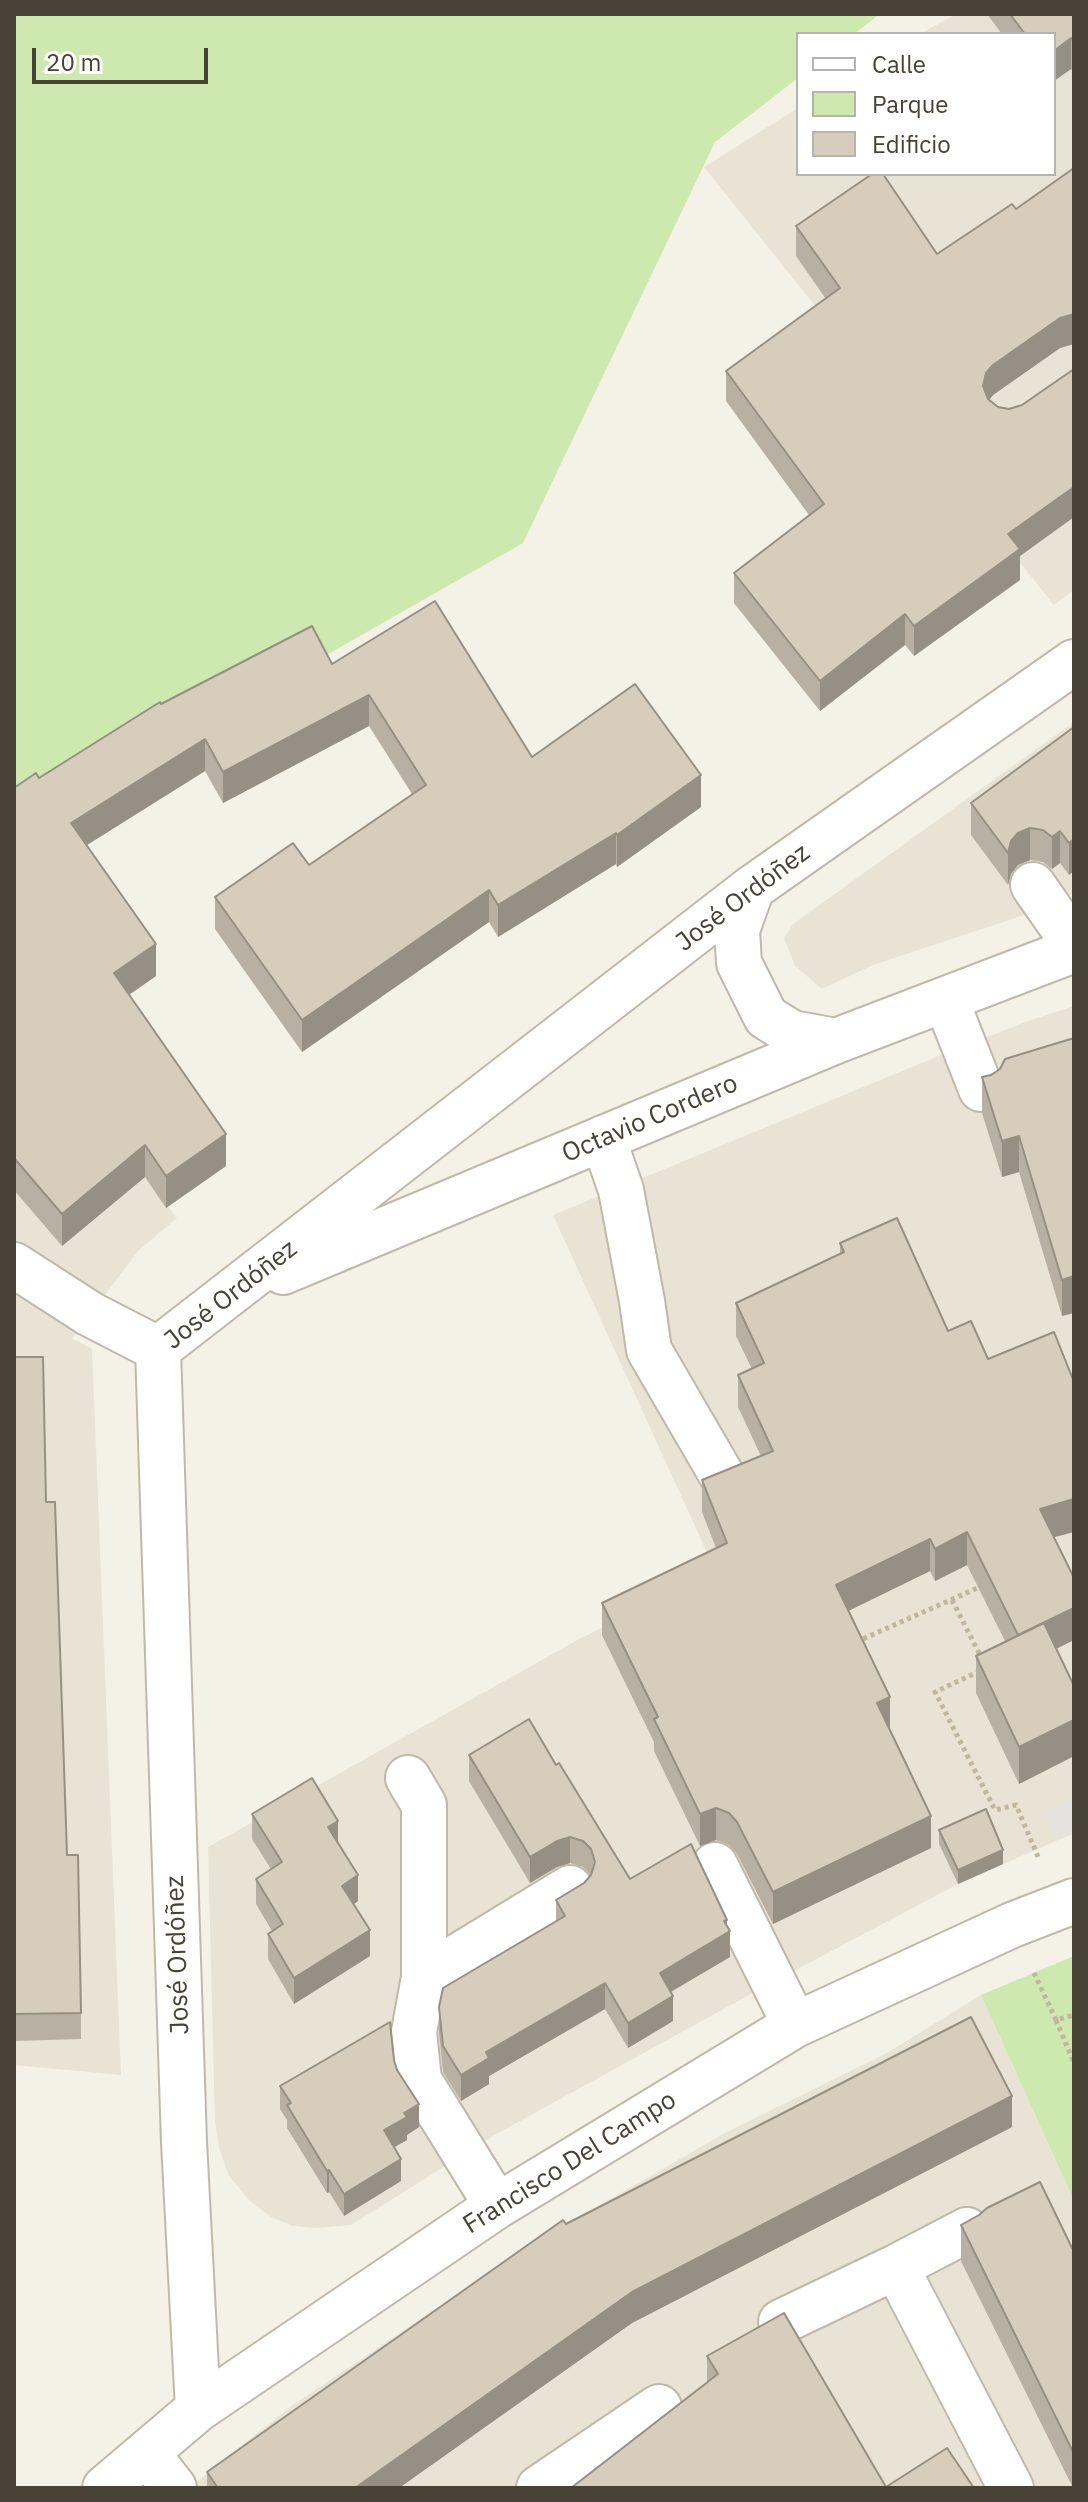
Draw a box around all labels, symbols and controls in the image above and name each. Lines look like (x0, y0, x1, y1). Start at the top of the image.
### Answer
scale bar (36, 32, 212, 82)
legend (796, 32, 1056, 176)
text: 20 m (46, 46, 101, 78)
text: Calle (872, 48, 926, 80)
text: Parque (872, 88, 949, 120)
text: Edificio (872, 128, 951, 160)
street label: José Ordóñez (670, 838, 816, 958)
street label: Octavio Cordero (558, 1068, 742, 1170)
street label: José Ordóñez (159, 1234, 303, 1356)
street label: José Ordóñez (160, 1875, 196, 2035)
street label: Francisco Del Campo (458, 2085, 682, 2241)

